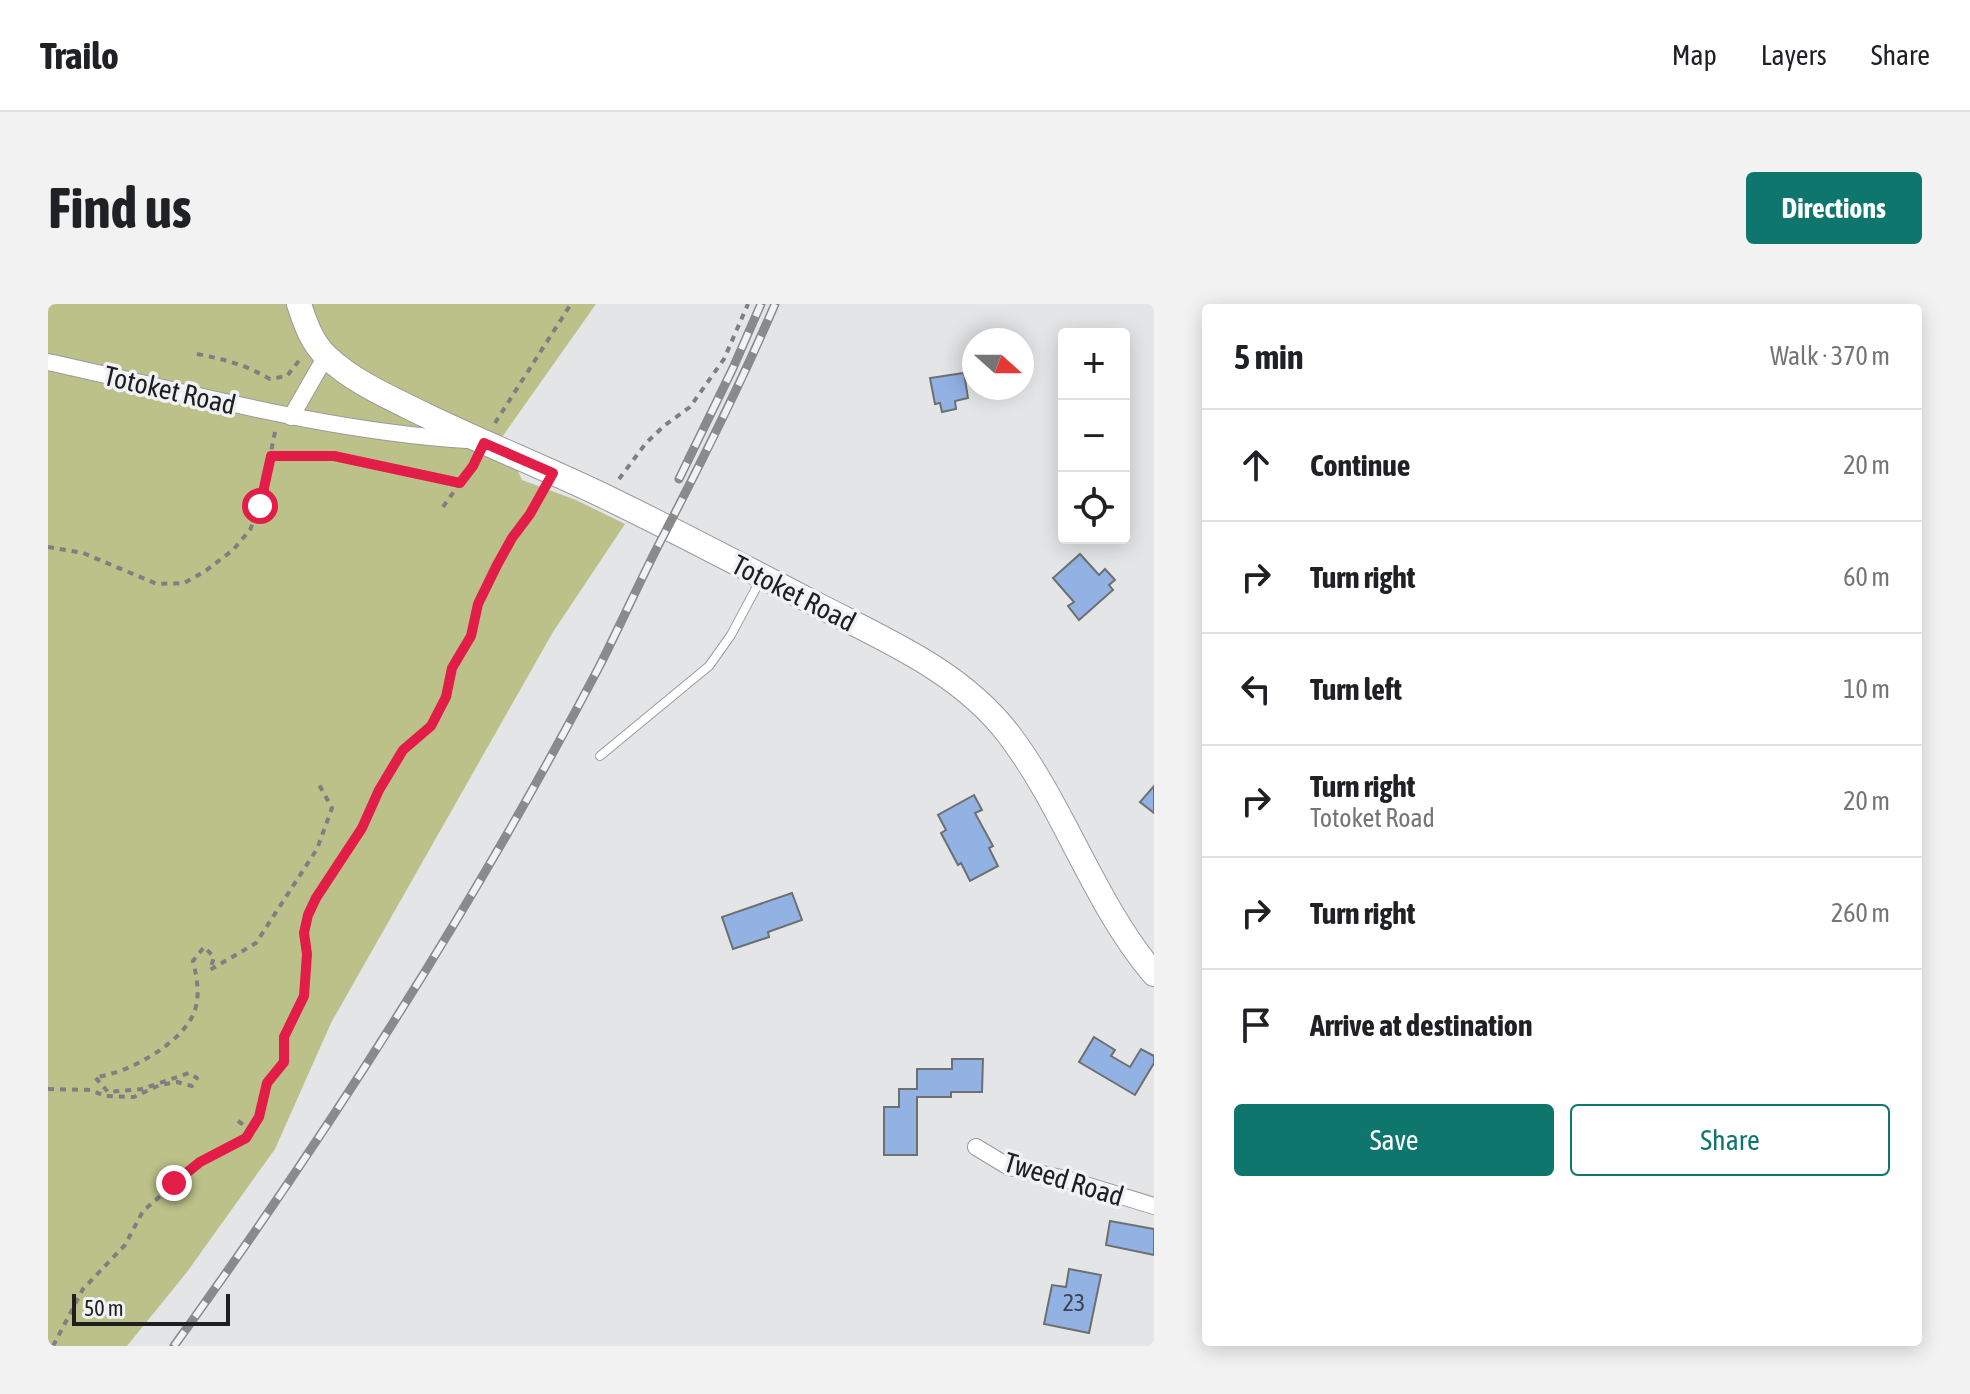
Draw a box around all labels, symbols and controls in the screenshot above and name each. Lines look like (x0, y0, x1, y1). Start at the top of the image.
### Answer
text: Trailo (40, 34, 119, 77)
text: Map (1672, 39, 1717, 71)
text: Layers (1761, 39, 1827, 71)
text: Share (1871, 39, 1930, 71)
button: Directions (1746, 172, 1922, 244)
text: Find us (48, 176, 192, 240)
north arrow (962, 328, 1034, 400)
map controls (1058, 328, 1130, 544)
button: + (1058, 328, 1130, 400)
text: 5 min (1234, 337, 1303, 376)
text: Walk · 370 m (1770, 341, 1890, 371)
street label: Totoket Road (101, 359, 239, 421)
button: − (1058, 400, 1130, 472)
icon: ahead (1234, 443, 1278, 487)
text: Continue (1310, 448, 1410, 482)
text: 20 m (1843, 450, 1890, 480)
button: locate (1058, 472, 1130, 544)
route start (242, 488, 278, 524)
street label: Totoket Road (727, 548, 861, 638)
icon: right (1234, 555, 1278, 599)
text: Turn right (1310, 560, 1416, 594)
text: 60 m (1843, 562, 1890, 592)
icon: left (1234, 667, 1278, 711)
text: Turn left (1310, 672, 1402, 706)
text: 10 m (1843, 674, 1890, 704)
text: Turn right (1310, 769, 1416, 803)
icon: right (1234, 779, 1278, 823)
text: 20 m (1843, 786, 1890, 816)
text: Totoket Road (1310, 803, 1435, 833)
icon: right (1234, 891, 1278, 935)
text: Turn right (1310, 896, 1416, 930)
text: 260 m (1831, 898, 1890, 928)
icon: arrive (1234, 1003, 1278, 1047)
text: Arrive at destination (1310, 1008, 1532, 1042)
button: Save (1234, 1104, 1554, 1176)
button: Share (1570, 1104, 1890, 1176)
street label: Tweed Road (1000, 1146, 1128, 1212)
route end (156, 1165, 192, 1201)
house number: 23 (1063, 1289, 1085, 1316)
scale bar (72, 1290, 230, 1326)
text: 50 m (84, 1295, 124, 1321)

